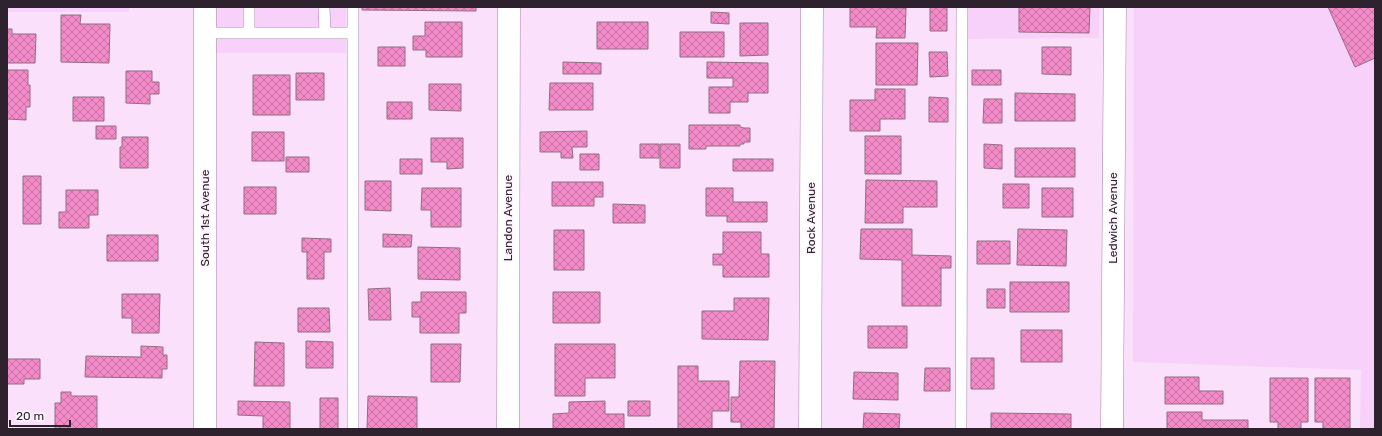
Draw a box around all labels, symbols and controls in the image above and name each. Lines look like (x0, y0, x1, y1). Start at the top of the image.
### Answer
street label: South 1st Avenue (198, 169, 212, 267)
street label: Ledwich Avenue (1106, 172, 1120, 264)
street label: Landon Avenue (501, 174, 515, 261)
street label: Rock Avenue (804, 182, 818, 254)
scale bar (10, 402, 70, 428)
text: 20 m (16, 409, 44, 423)

